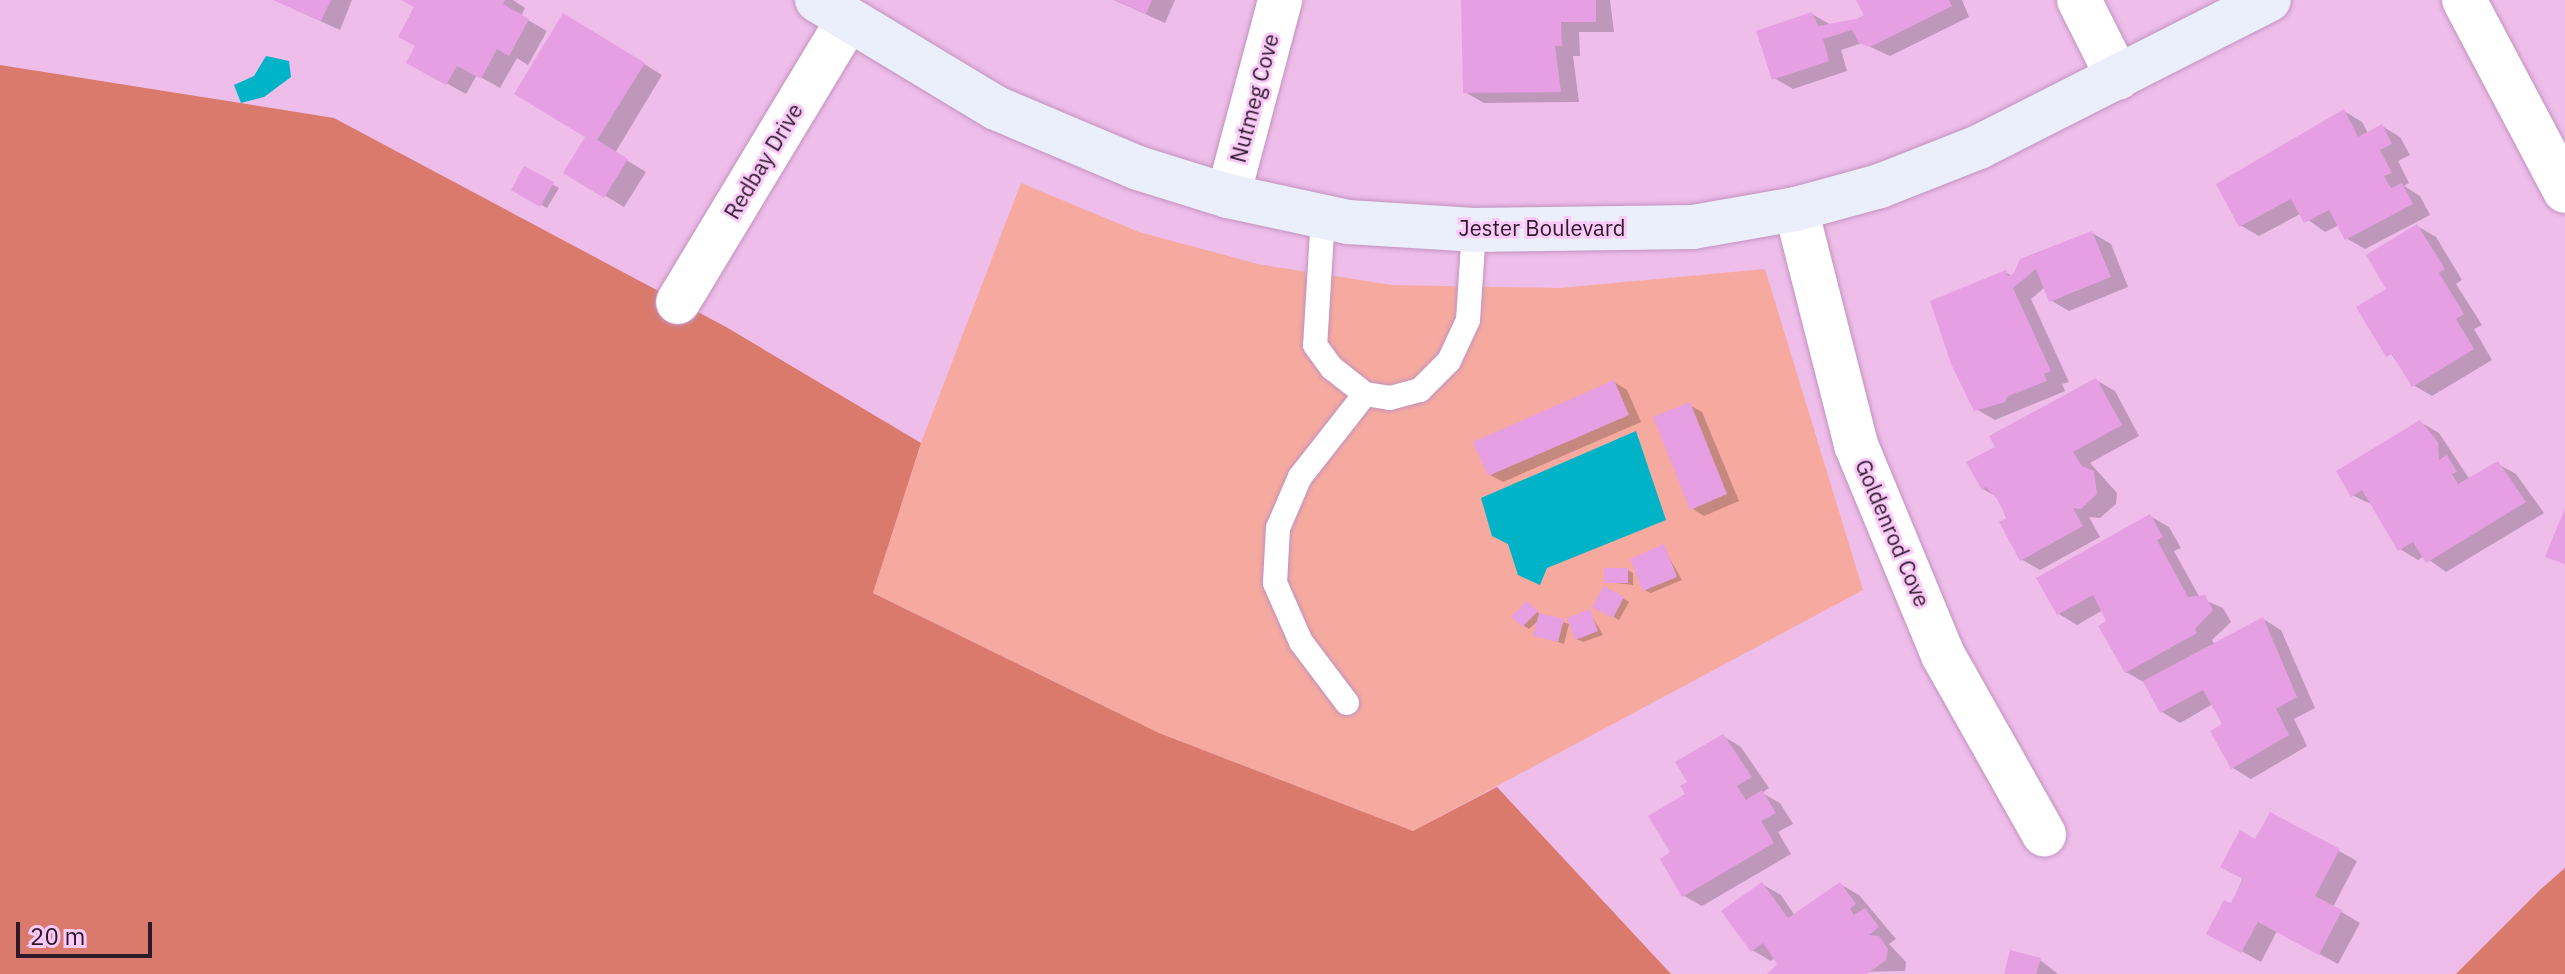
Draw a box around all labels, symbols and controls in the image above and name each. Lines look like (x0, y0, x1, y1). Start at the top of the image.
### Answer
street label: Nutmeg Cove (1224, 31, 1284, 165)
street label: Redbay Drive (718, 98, 808, 224)
street label: Jester Boulevard (1459, 215, 1625, 241)
street label: Goldenrod Cove (1850, 455, 1936, 611)
scale bar (20, 906, 156, 956)
text: 20 m (30, 920, 85, 952)

